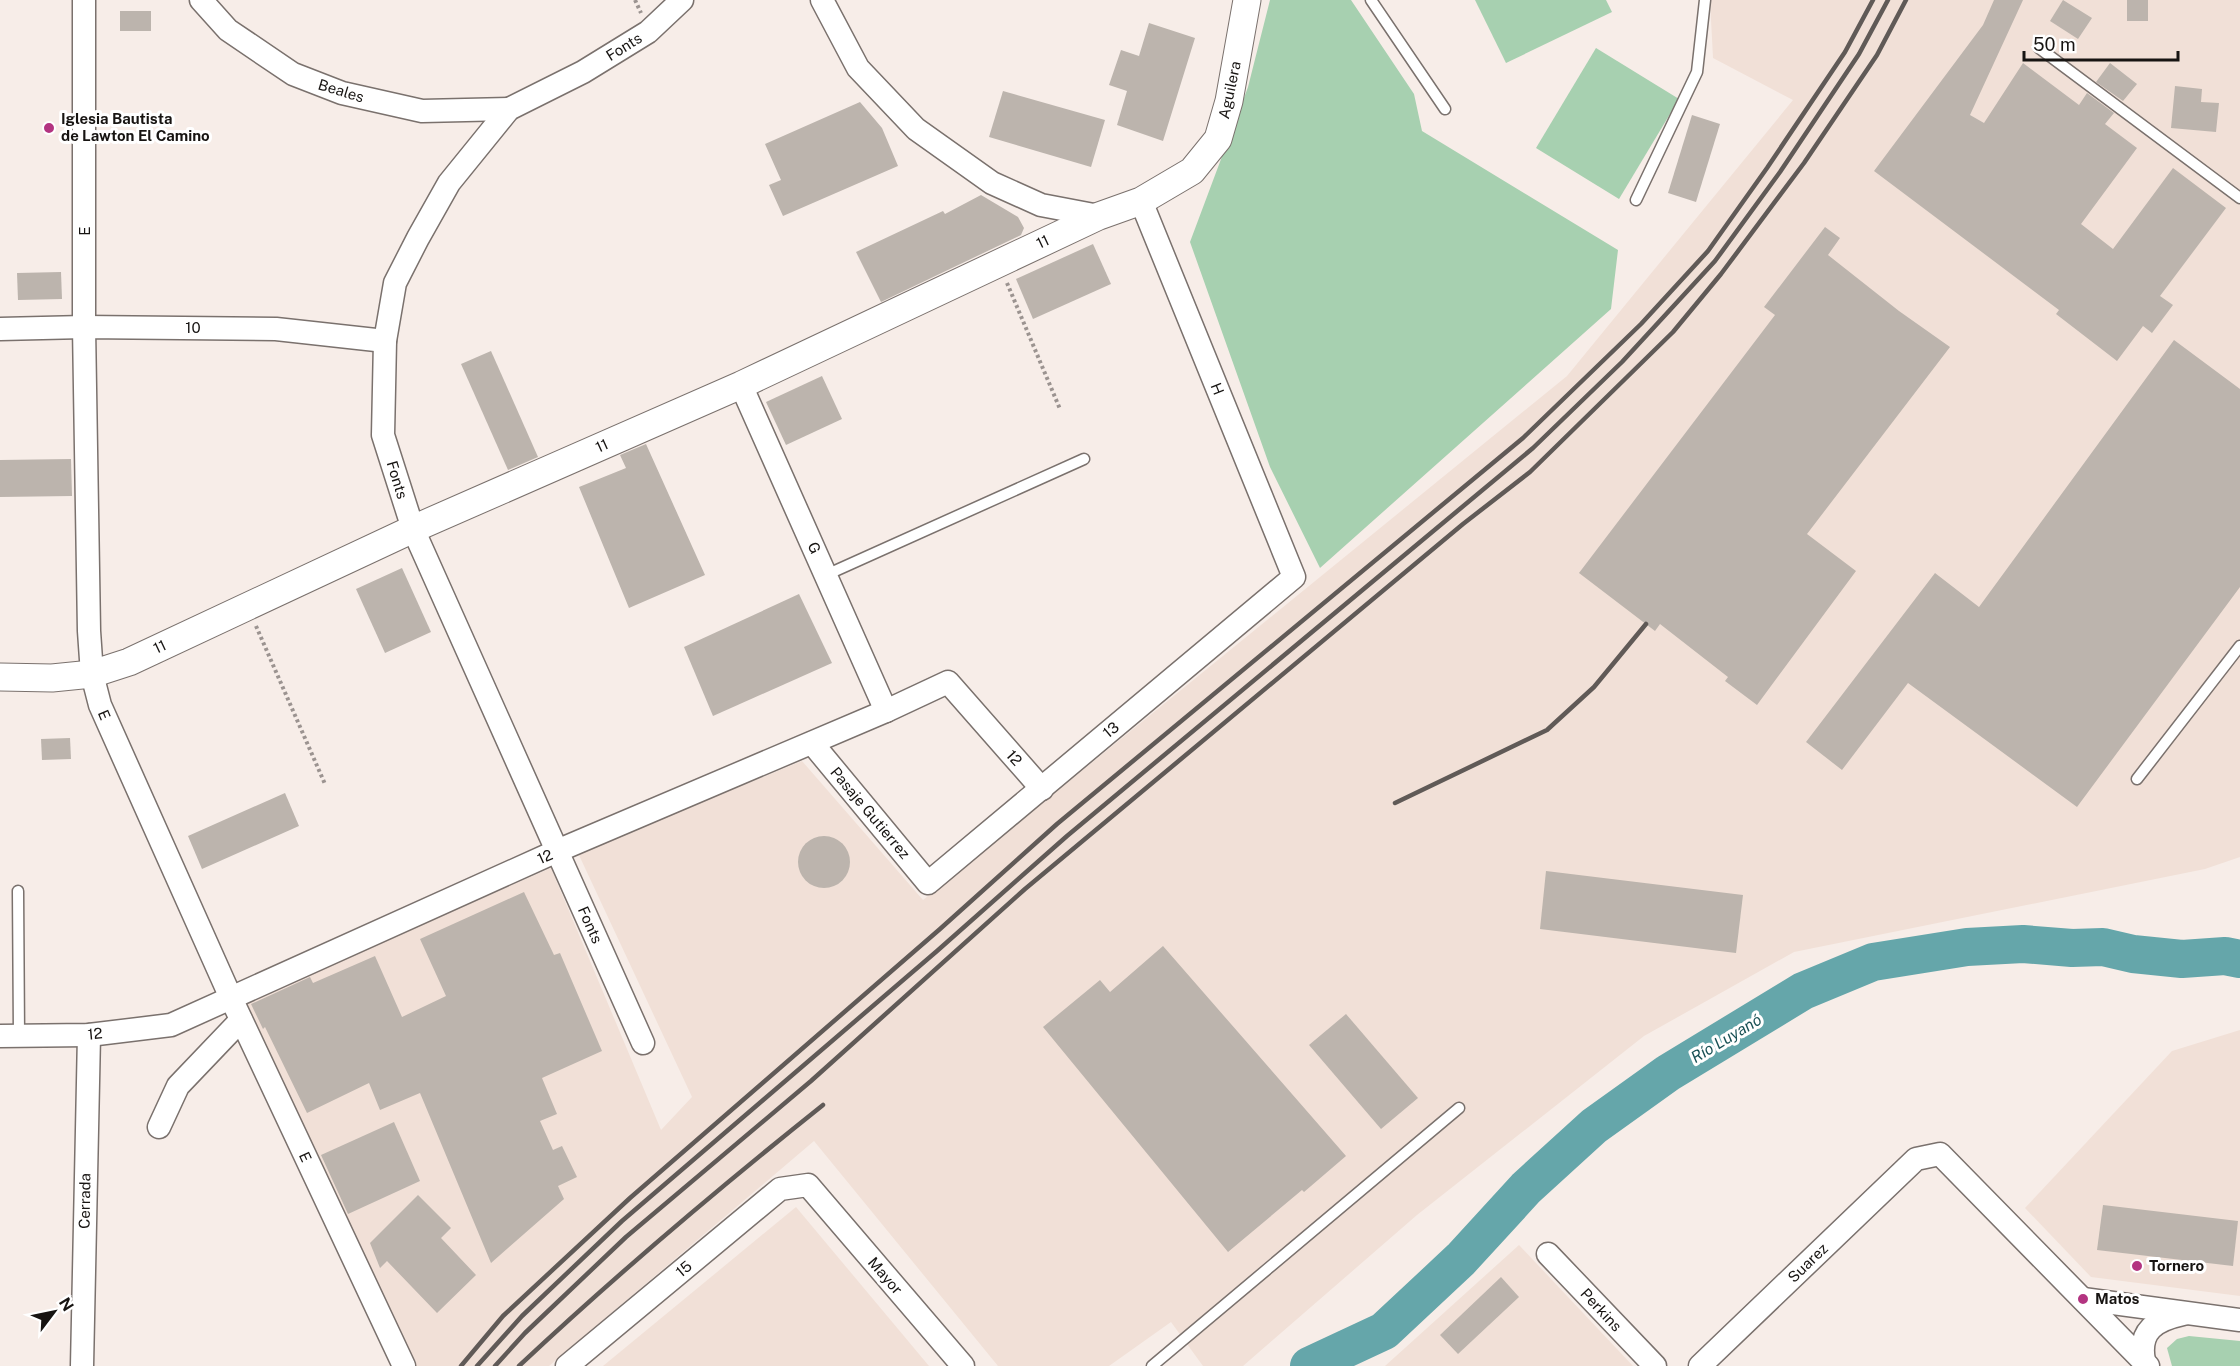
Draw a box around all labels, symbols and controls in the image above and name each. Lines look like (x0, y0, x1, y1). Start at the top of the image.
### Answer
scale bar (2024, 24, 2178, 62)
street label: Fonts (603, 29, 645, 64)
text: 50 m (2033, 34, 2076, 55)
street label: Aguilera (1215, 59, 1244, 120)
street label: Beales (316, 76, 366, 106)
place label: Iglesia Bautista de Lawton El Camino (61, 110, 210, 144)
marker: Iglesia Bautista de Lawton El Camino (42, 121, 56, 135)
street label: E (76, 226, 93, 236)
street label: 11 (1034, 231, 1052, 252)
street label: 10 (185, 319, 201, 336)
street label: H (1207, 380, 1227, 397)
street label: 11 (593, 435, 611, 456)
street label: Fonts (384, 459, 411, 501)
street label: G (804, 539, 824, 556)
street label: 11 (151, 636, 169, 657)
street label: E (95, 707, 114, 722)
street label: 13 (1099, 718, 1122, 741)
street label: 12 (1003, 746, 1026, 769)
street label: Pasaje Gutierrez (827, 763, 914, 862)
street label: 12 (534, 846, 555, 867)
street label: Fonts (575, 904, 606, 946)
water label: Río Luyanó (1688, 1010, 1765, 1067)
street label: 12 (87, 1024, 103, 1043)
street label: E (296, 1149, 315, 1165)
street label: Cerrada (76, 1173, 93, 1229)
street label: Suarez (1784, 1240, 1831, 1286)
street label: Mayor (865, 1254, 906, 1298)
street label: 15 (672, 1257, 695, 1280)
place label: Tornero (2149, 1257, 2205, 1274)
marker: Tornero (2130, 1259, 2144, 1273)
north arrow (24, 1282, 84, 1342)
street label: Perkins (1577, 1285, 1625, 1335)
place label: Matos (2095, 1290, 2140, 1307)
marker: Matos (2076, 1292, 2090, 1306)
text: N (55, 1294, 78, 1315)

